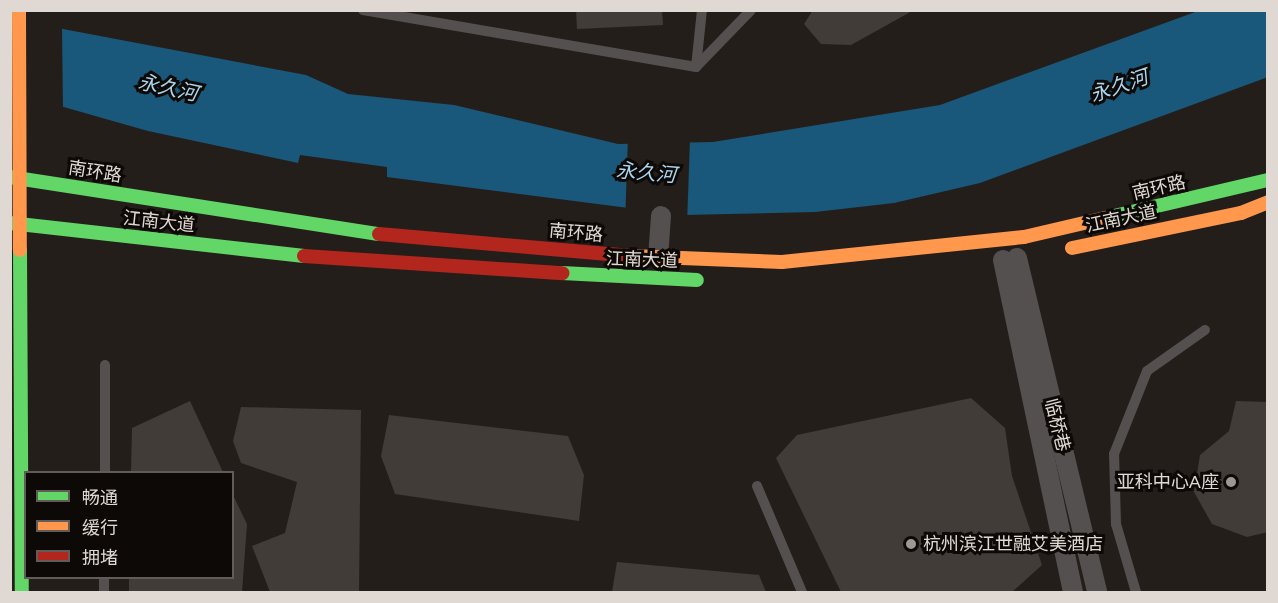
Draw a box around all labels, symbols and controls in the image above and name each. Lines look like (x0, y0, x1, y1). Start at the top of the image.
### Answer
water label: 永久河 (1087, 65, 1151, 107)
water label: 永久河 (136, 70, 200, 106)
street label: 南环路 (67, 157, 123, 187)
water label: 永久河 (615, 158, 677, 188)
street label: 南环路 (1130, 171, 1188, 205)
street label: 江南大道 (1084, 201, 1158, 237)
street label: 江南大道 (122, 207, 196, 237)
street label: 南环路 (548, 220, 604, 246)
street label: 江南大道 (606, 248, 678, 272)
street label: 临桥巷 (1040, 396, 1074, 454)
legend (24, 471, 234, 579)
place label: 亚科中心A座 (1117, 471, 1219, 493)
marker: 亚科中心A座 (1224, 475, 1238, 489)
text: 畅通 (82, 487, 118, 509)
text: 缓行 (82, 517, 118, 539)
place label: 杭州滨江世融艾美酒店 (923, 533, 1103, 555)
marker: 杭州滨江世融艾美酒店 (904, 537, 918, 551)
text: 拥堵 (82, 547, 118, 569)

